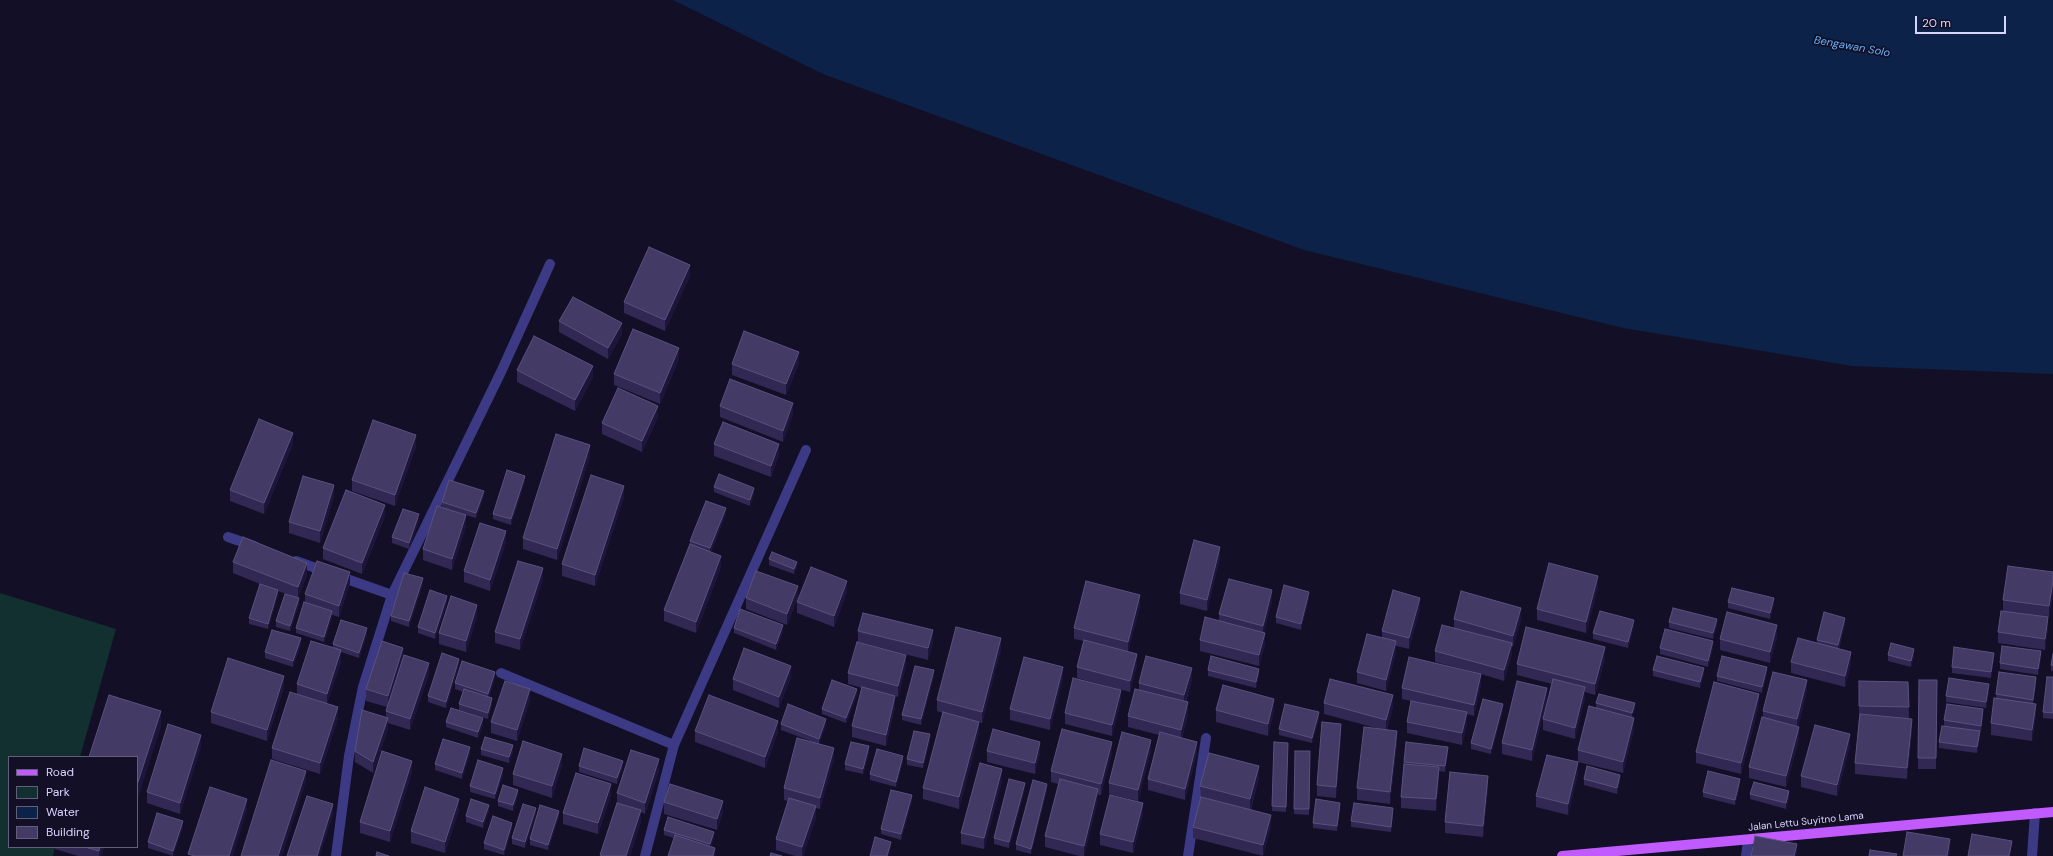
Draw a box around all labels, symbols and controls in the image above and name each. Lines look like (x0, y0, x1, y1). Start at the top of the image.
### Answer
scale bar (1917, 8, 2008, 34)
text: 20 m (1922, 15, 1951, 31)
water label: Bengawan Solo (1813, 34, 1891, 60)
legend (8, 756, 138, 848)
text: Road (46, 764, 74, 780)
text: Park (46, 784, 70, 800)
text: Water (46, 804, 79, 820)
street label: Jalan Lettu Suyitno Lama (1748, 810, 1864, 834)
text: Building (46, 824, 90, 840)

